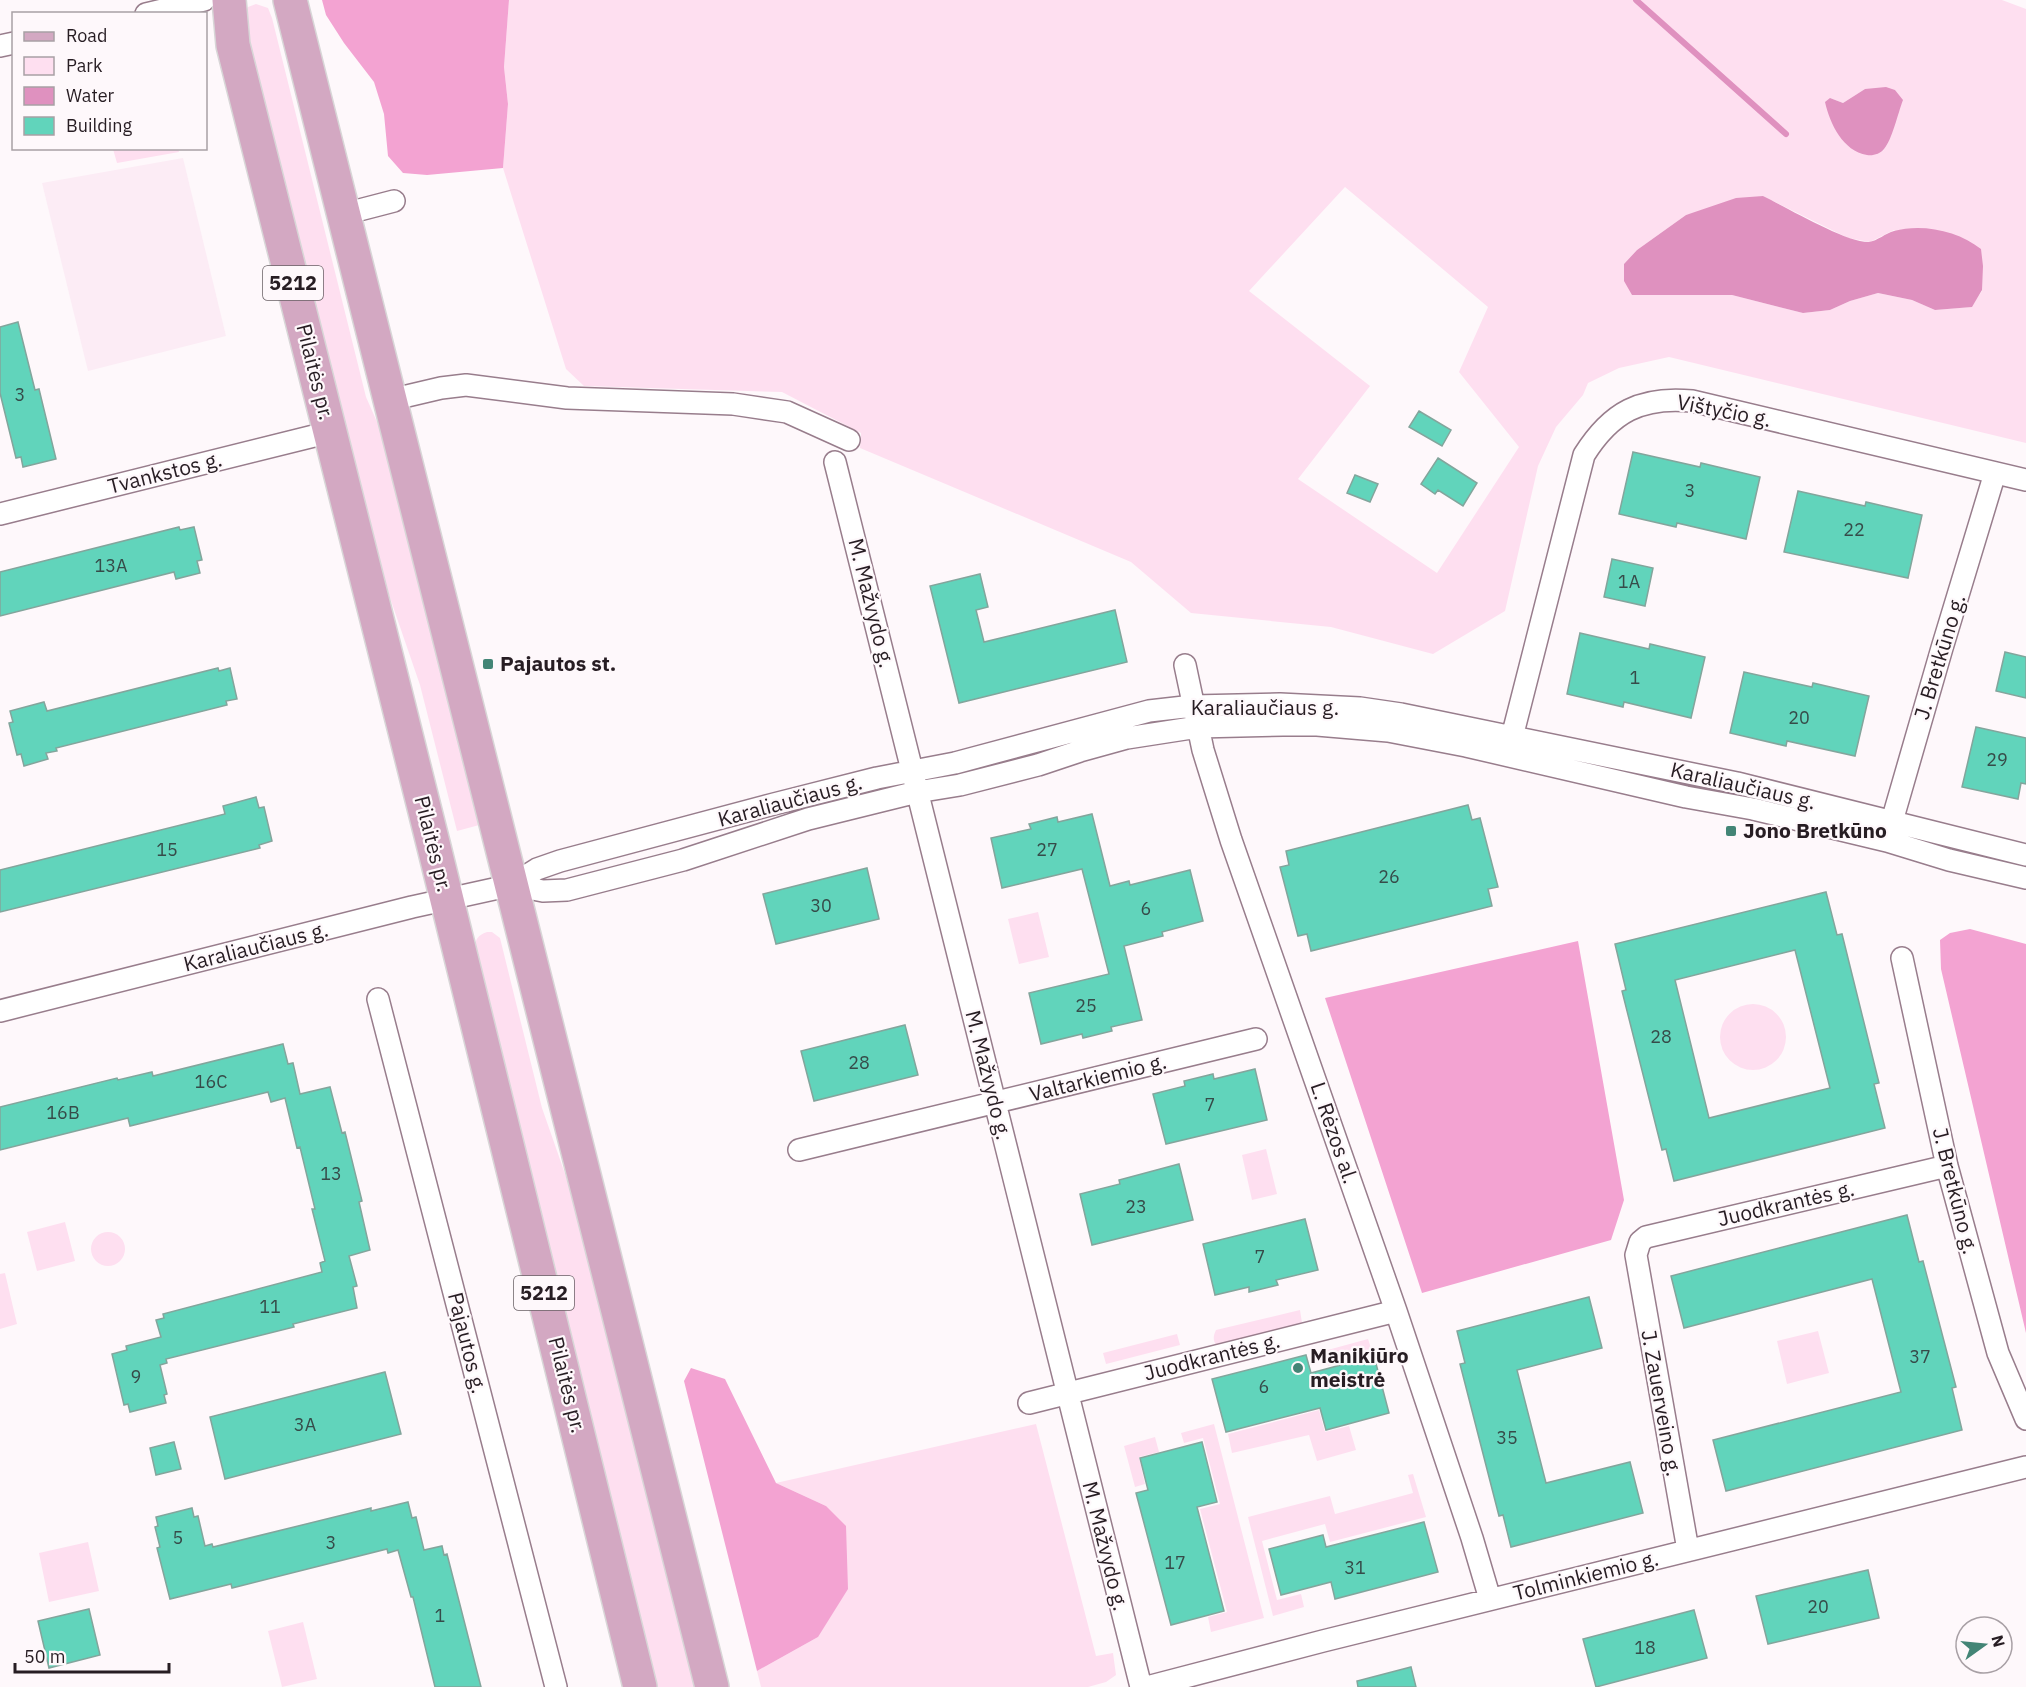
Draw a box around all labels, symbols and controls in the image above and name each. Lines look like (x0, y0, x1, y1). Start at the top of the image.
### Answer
legend (12, 12, 207, 150)
text: Road (66, 24, 107, 47)
text: Park (66, 54, 103, 77)
text: Water (66, 84, 115, 107)
text: Building (66, 114, 133, 137)
road number: 5212 (263, 266, 323, 300)
street label: Pilaitės pr. (291, 321, 341, 423)
house number: 3 (15, 383, 25, 406)
street label: Vištyčio g. (1675, 387, 1774, 433)
street label: Tvankstos g. (105, 444, 225, 500)
house number: 3 (1685, 479, 1695, 502)
house number: 22 (1843, 518, 1865, 541)
street label: M. Mažvydo g. (842, 535, 902, 670)
house number: 13A (94, 554, 128, 577)
house number: 1A (1618, 570, 1641, 593)
street label: J. Bretkūno g. (1907, 591, 1971, 723)
place label: Pajautos st. (500, 649, 616, 677)
marker: Pajautos st. (481, 657, 495, 671)
house number: 1 (1630, 666, 1640, 689)
street label: Karaliaučiaus g. (1191, 693, 1339, 721)
house number: 20 (1788, 706, 1810, 729)
house number: 29 (1986, 748, 2008, 771)
street label: Karaliaučiaus g. (1668, 755, 1819, 815)
street label: Karaliaučiaus g. (714, 767, 865, 833)
street label: Pilaitės pr. (409, 793, 459, 895)
place label: Jono Bretkūno (1743, 816, 1887, 844)
marker: Jono Bretkūno (1724, 824, 1738, 838)
house number: 15 (156, 838, 178, 861)
house number: 27 (1036, 838, 1058, 861)
house number: 26 (1378, 865, 1400, 888)
house number: 30 (810, 894, 832, 917)
house number: 6 (1141, 897, 1151, 920)
street label: Karaliaučiaus g. (180, 914, 331, 978)
house number: 25 (1075, 994, 1097, 1017)
street label: M. Mažvydo g. (959, 1007, 1019, 1142)
house number: 28 (1650, 1025, 1672, 1048)
street label: Valtarkiemio g. (1026, 1046, 1169, 1108)
house number: 28 (848, 1051, 870, 1074)
house number: 16C (195, 1070, 227, 1093)
street label: L. Rėzos al. (1305, 1078, 1365, 1187)
house number: 7 (1205, 1093, 1215, 1116)
house number: 16B (46, 1101, 80, 1124)
street label: J. Bretkūno g. (1927, 1124, 1985, 1257)
house number: 13 (320, 1162, 342, 1185)
street label: Juodkrantės g. (1715, 1174, 1857, 1232)
house number: 23 (1125, 1195, 1147, 1218)
house number: 7 (1255, 1245, 1265, 1268)
road number: 5212 (514, 1276, 574, 1310)
street label: Pajautos g. (442, 1289, 494, 1396)
house number: 11 (259, 1295, 281, 1318)
street label: Juodkrantės g. (1141, 1326, 1283, 1386)
street label: J. Zauerveino g. (1635, 1327, 1689, 1478)
street label: Pilaitės pr. (543, 1334, 593, 1436)
place label: Manikiūro meistrė (1310, 1341, 1409, 1393)
house number: 37 (1909, 1345, 1931, 1368)
marker: Manikiūro meistrė (1291, 1361, 1305, 1375)
house number: 9 (131, 1365, 141, 1388)
house number: 6 (1259, 1375, 1269, 1398)
house number: 3A (294, 1413, 317, 1436)
house number: 35 (1496, 1426, 1518, 1449)
street label: M. Mažvydo g. (1076, 1478, 1136, 1613)
house number: 5 (173, 1526, 183, 1549)
house number: 3 (326, 1531, 336, 1554)
street label: Tolminkiemio g. (1510, 1543, 1661, 1607)
house number: 17 (1164, 1551, 1186, 1574)
house number: 31 (1344, 1556, 1366, 1579)
house number: 20 (1807, 1595, 1829, 1618)
house number: 1 (435, 1604, 445, 1627)
north arrow (1954, 1615, 2014, 1675)
text: N (1987, 1633, 2010, 1649)
scale bar (15, 1636, 170, 1674)
house number: 18 (1634, 1636, 1656, 1659)
text: 50 m (24, 1645, 66, 1668)

